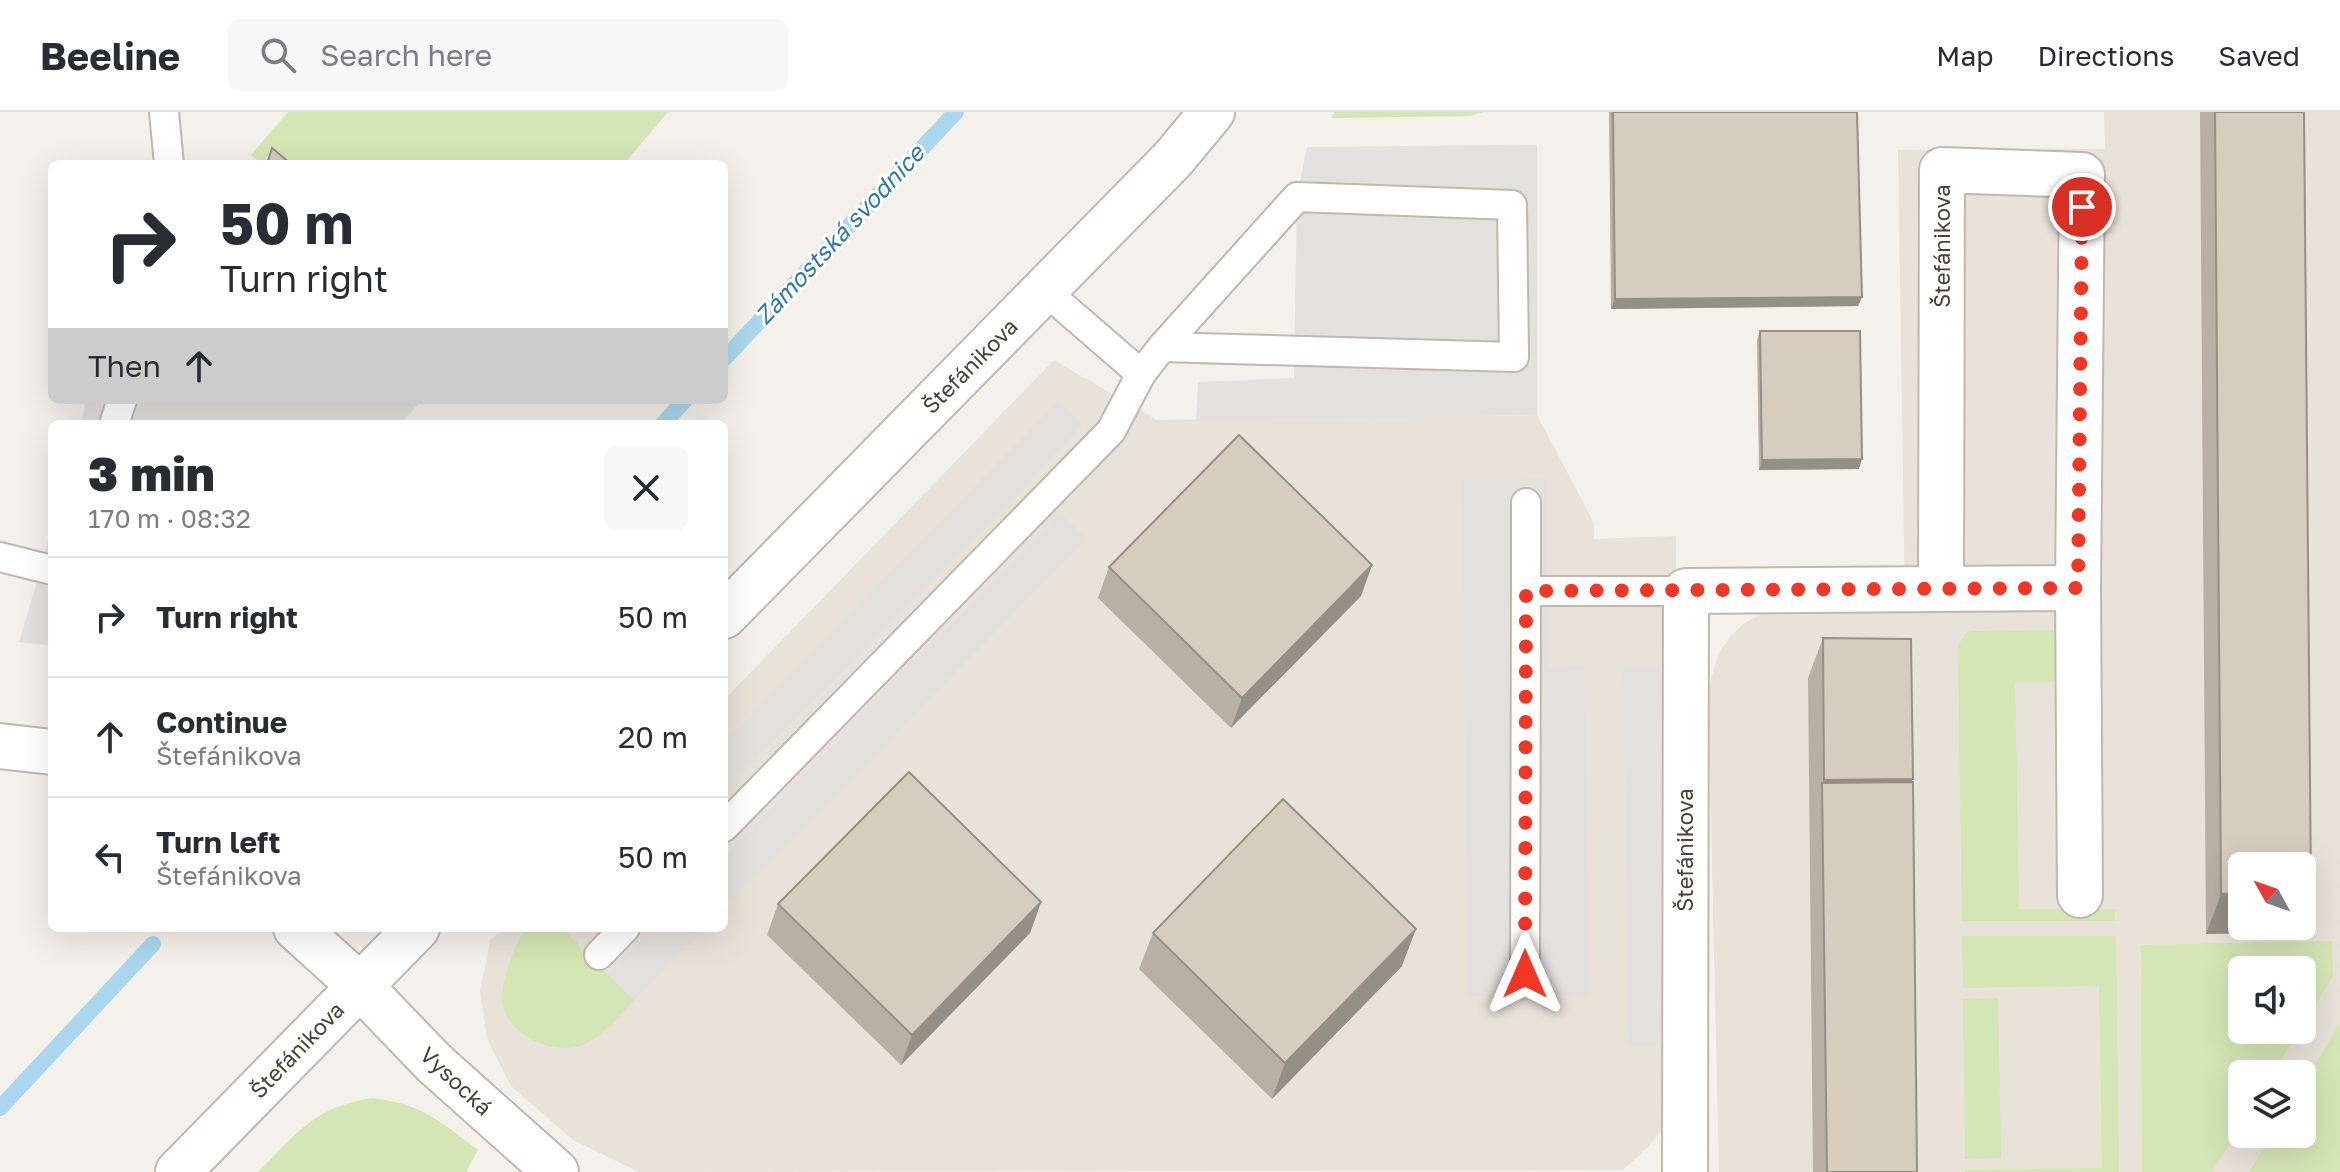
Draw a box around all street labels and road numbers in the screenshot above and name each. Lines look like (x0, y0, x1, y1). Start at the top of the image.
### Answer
street label: Štefánikova (1928, 184, 1955, 308)
street label: Štefánikova (917, 313, 1023, 419)
street label: Štefánikova (1671, 788, 1698, 912)
street label: Štefánikova (244, 996, 349, 1103)
street label: Vysocká (415, 1041, 498, 1121)

